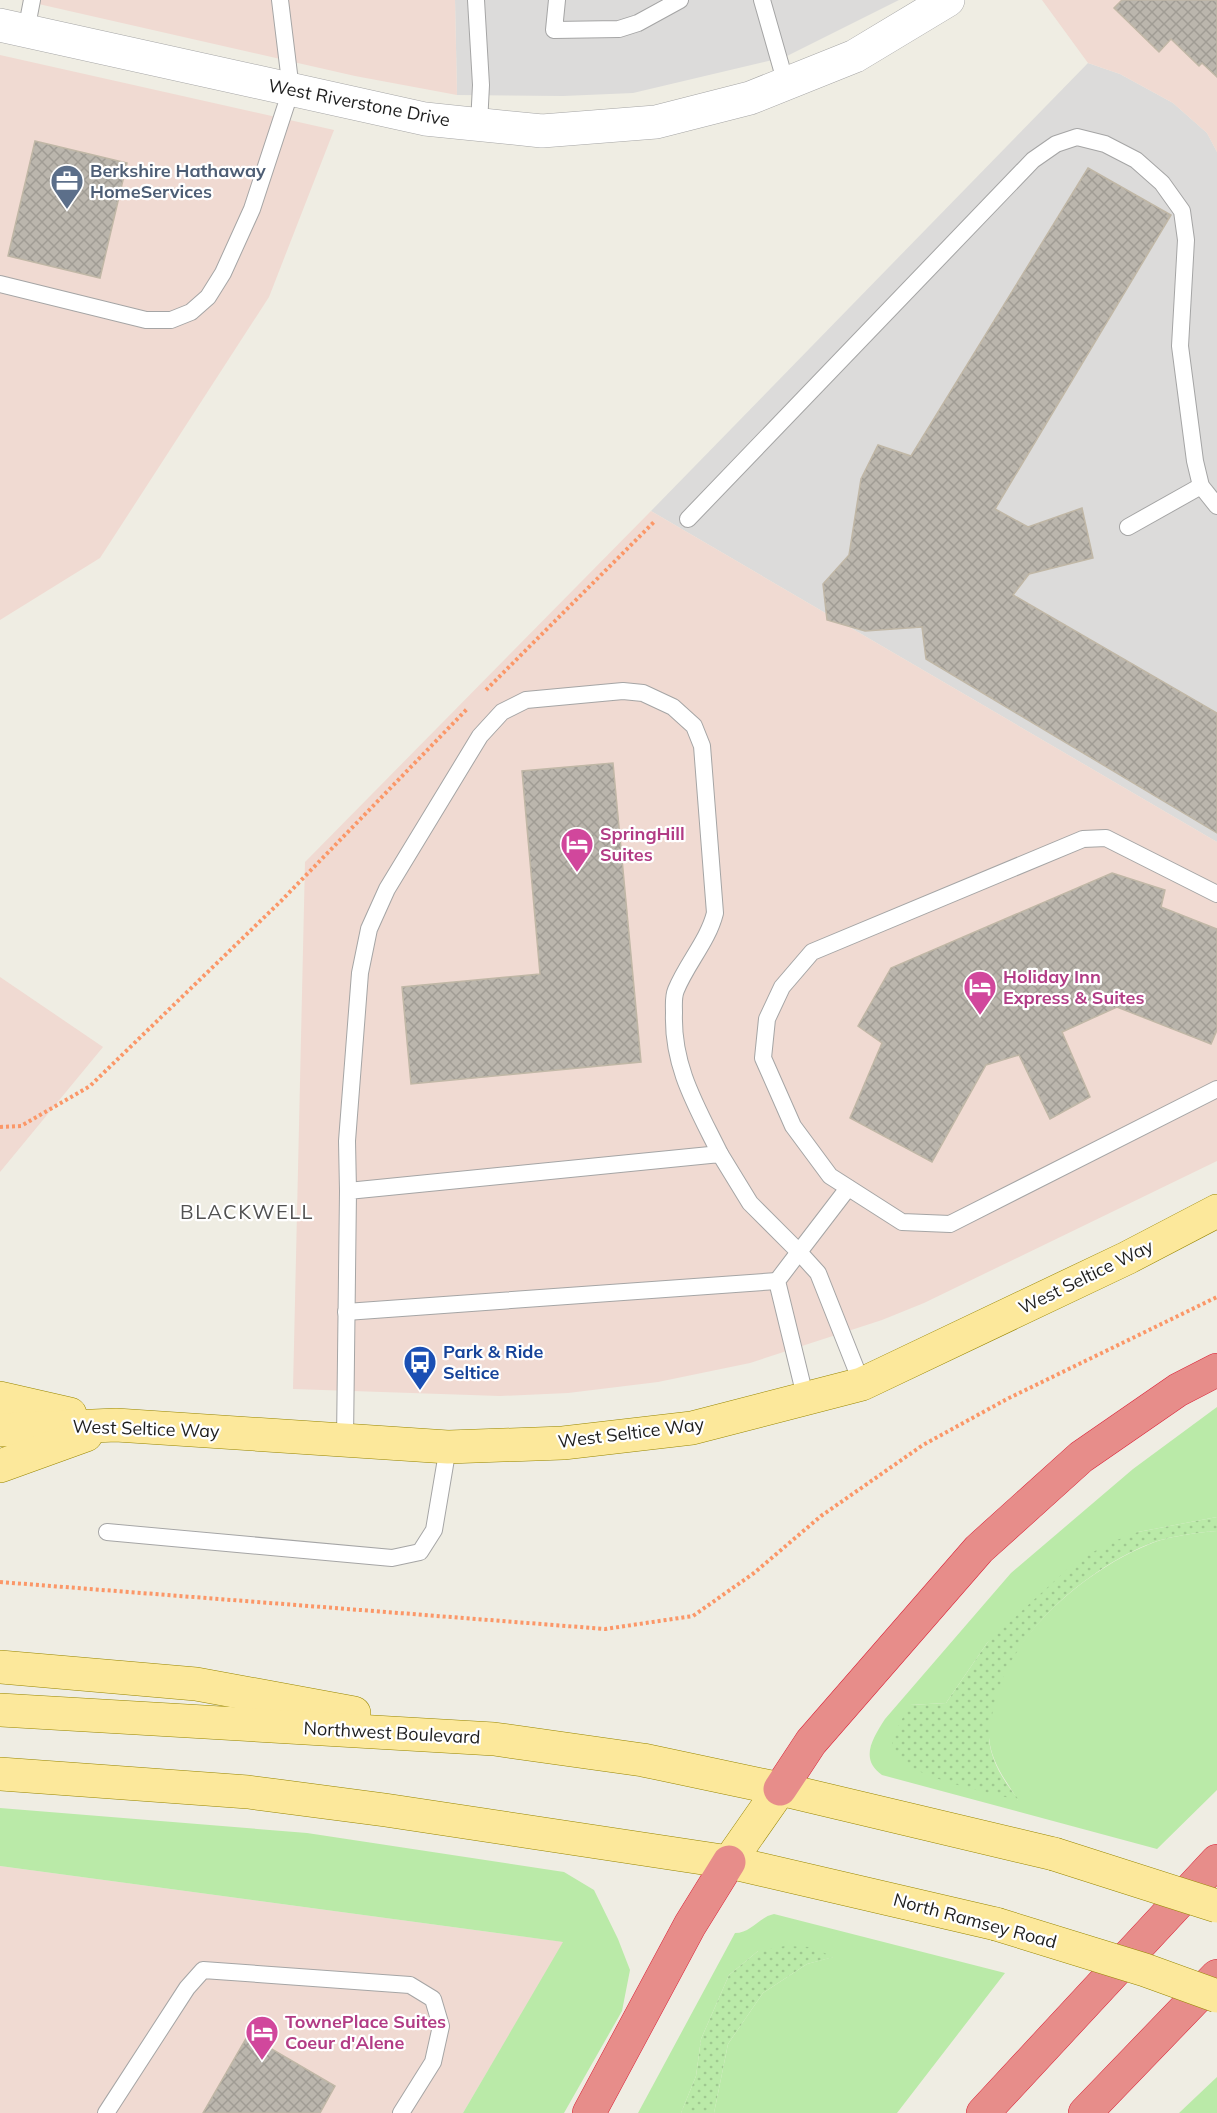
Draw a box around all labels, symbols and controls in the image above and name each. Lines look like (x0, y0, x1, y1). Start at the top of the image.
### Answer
street label: West Riverstone Drive (266, 74, 452, 131)
place label: Berkshire Hathaway HomeServices (90, 159, 266, 203)
office icon: Berkshire Hathaway HomeServices (49, 163, 85, 210)
place label: SpringHill Suites (600, 822, 685, 866)
hotel icon: SpringHill Suites (559, 826, 595, 873)
place label: Holiday Inn Express & Suites (1003, 965, 1144, 1009)
hotel icon: Holiday Inn Express & Suites (962, 969, 998, 1016)
district label: BLACKWELL (180, 1199, 314, 1224)
street label: West Seltice Way (1015, 1234, 1157, 1319)
place label: Park & Ride Seltice (443, 1340, 543, 1384)
bus stop icon: Park & Ride Seltice (402, 1344, 438, 1391)
street label: West Seltice Way (557, 1412, 706, 1453)
street label: West Seltice Way (72, 1414, 220, 1443)
street label: Northwest Boulevard (303, 1716, 481, 1749)
street label: North Ramsey Road (891, 1888, 1059, 1953)
place label: TownePlace Suites Coeur d'Alene (285, 2010, 446, 2054)
hotel icon: TownePlace Suites Coeur d'Alene (244, 2014, 280, 2061)

